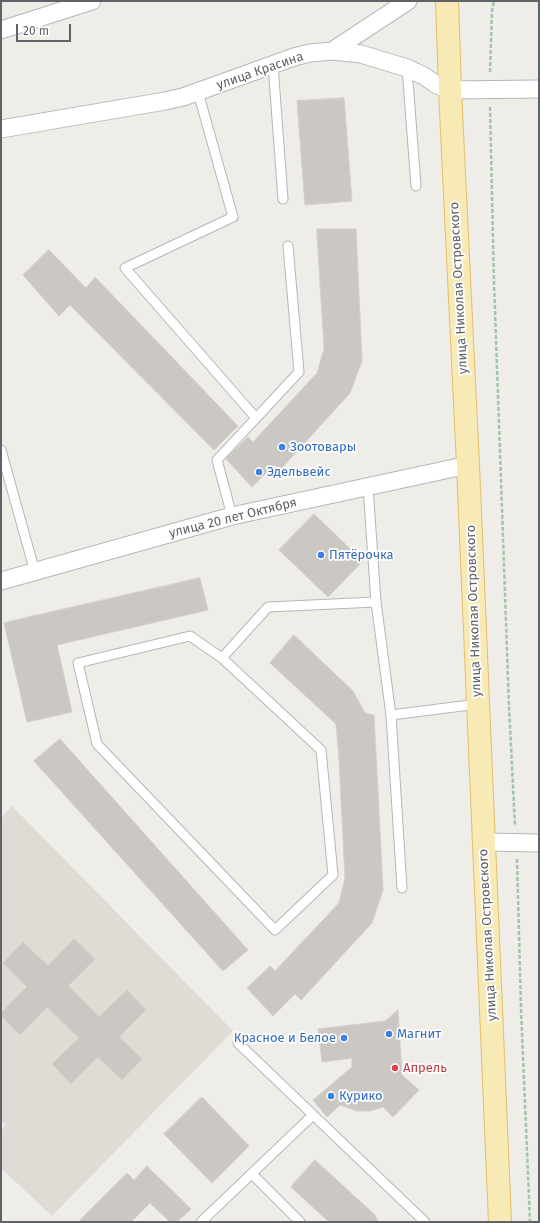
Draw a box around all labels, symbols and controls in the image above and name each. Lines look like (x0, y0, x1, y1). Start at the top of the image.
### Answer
scale bar (18, 16, 73, 42)
text: 20 m (23, 24, 49, 38)
street label: улица Красина (215, 49, 305, 93)
street label: улица Николая Островского (447, 201, 471, 375)
place label: Зоотовары (290, 439, 356, 455)
marker: Зоотовары (277, 442, 287, 452)
place label: Эдельвейс (267, 464, 331, 480)
marker: Эдельвейс (254, 467, 264, 477)
street label: улица 20 лет Октября (167, 495, 299, 541)
street label: улица Николая Островского (463, 525, 485, 697)
place label: Пятёрочка (329, 547, 394, 563)
marker: Пятёрочка (316, 550, 326, 560)
street label: улица Николая Островского (476, 848, 500, 1022)
place label: Магнит (397, 1026, 441, 1042)
marker: Магнит (384, 1029, 394, 1039)
place label: Красное и Белое (234, 1030, 336, 1046)
marker: Красное и Белое (339, 1033, 349, 1043)
place label: Апрель (403, 1060, 447, 1076)
marker: Апрель (390, 1063, 400, 1073)
place label: Курико (339, 1088, 383, 1104)
marker: Курико (326, 1091, 336, 1101)

